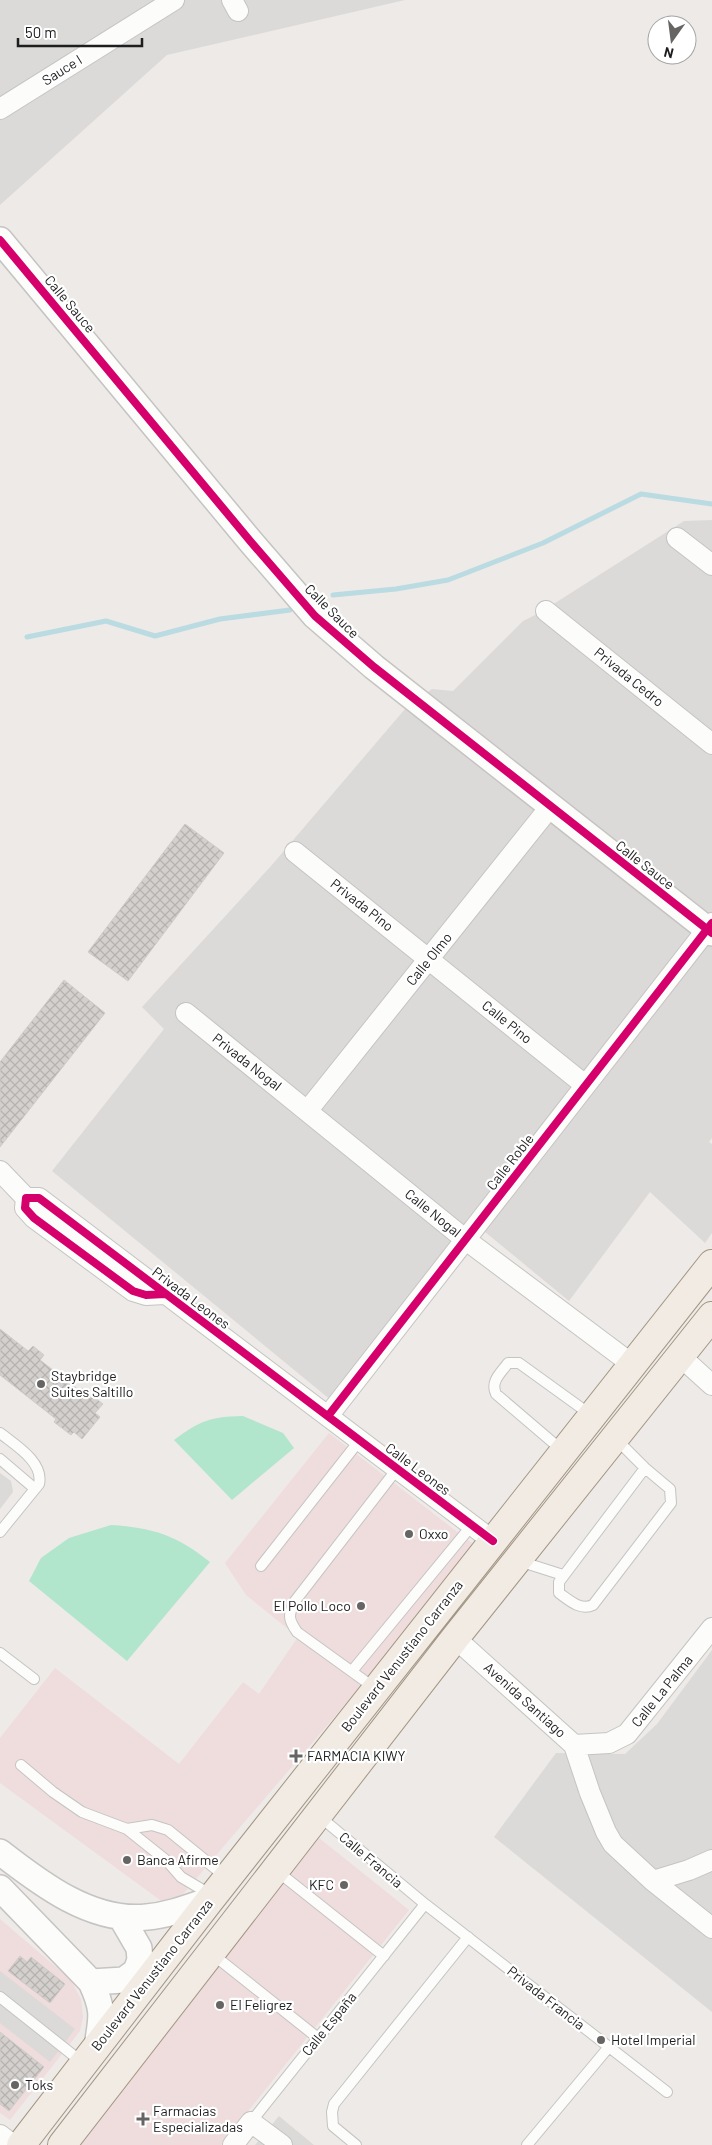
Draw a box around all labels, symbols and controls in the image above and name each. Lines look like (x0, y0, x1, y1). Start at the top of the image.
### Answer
scale bar (18, 15, 141, 47)
north arrow (647, 15, 697, 65)
text: 50 m (25, 23, 57, 41)
text: N (662, 44, 675, 62)
street label: Sauce I (39, 51, 85, 88)
street label: Calle Sauce (41, 271, 99, 336)
street label: Calle Sauce (302, 580, 363, 641)
street label: Privada Cedro (591, 643, 667, 710)
street label: Calle Sauce (613, 836, 678, 893)
street label: Privada Pino (327, 875, 397, 934)
street label: Calle Olmo (402, 929, 455, 989)
street label: Calle Pino (479, 996, 536, 1047)
street label: Privada Nogal (209, 1029, 285, 1094)
street label: Calle Roble (482, 1130, 537, 1193)
street label: Calle Nogal (402, 1185, 465, 1240)
street label: Privada Leones (149, 1263, 234, 1332)
place label: Staybridge Suites Saltillo (51, 1367, 133, 1400)
marker: Staybridge Suites Saltillo (35, 1378, 47, 1390)
street label: Calle Leones (383, 1439, 454, 1499)
place label: Oxxo (419, 1525, 448, 1542)
marker: Oxxo (403, 1528, 415, 1540)
street label: Boulevard Venustiano Carranza (337, 1576, 466, 1735)
place label: El Pollo Loco (274, 1597, 351, 1614)
marker: El Pollo Loco (355, 1600, 367, 1612)
street label: Calle La Palma (627, 1651, 696, 1730)
street label: Avenida Santiago (481, 1658, 570, 1741)
place label: FARMACIA KIWY (307, 1747, 406, 1764)
marker: FARMACIA KIWY (289, 1749, 303, 1763)
street label: Calle Francia (336, 1828, 407, 1891)
place label: Banca Afirme (137, 1851, 219, 1868)
marker: Banca Afirme (121, 1854, 133, 1866)
place label: KFC (309, 1876, 334, 1893)
marker: KFC (338, 1879, 350, 1891)
street label: Boulevard Venustiano Carranza (87, 1895, 216, 2054)
street label: Privada Francia (504, 1962, 588, 2033)
street label: Calle España (298, 1988, 359, 2059)
place label: El Feligrez (230, 1996, 292, 2013)
marker: El Feligrez (214, 1999, 226, 2011)
place label: Hotel Imperial (611, 2031, 695, 2048)
marker: Hotel Imperial (595, 2034, 607, 2046)
place label: Toks (25, 2076, 54, 2093)
marker: Toks (9, 2079, 21, 2091)
place label: Farmacias Especializadas (153, 2102, 243, 2135)
marker: Farmacias Especializadas (137, 2113, 149, 2125)

